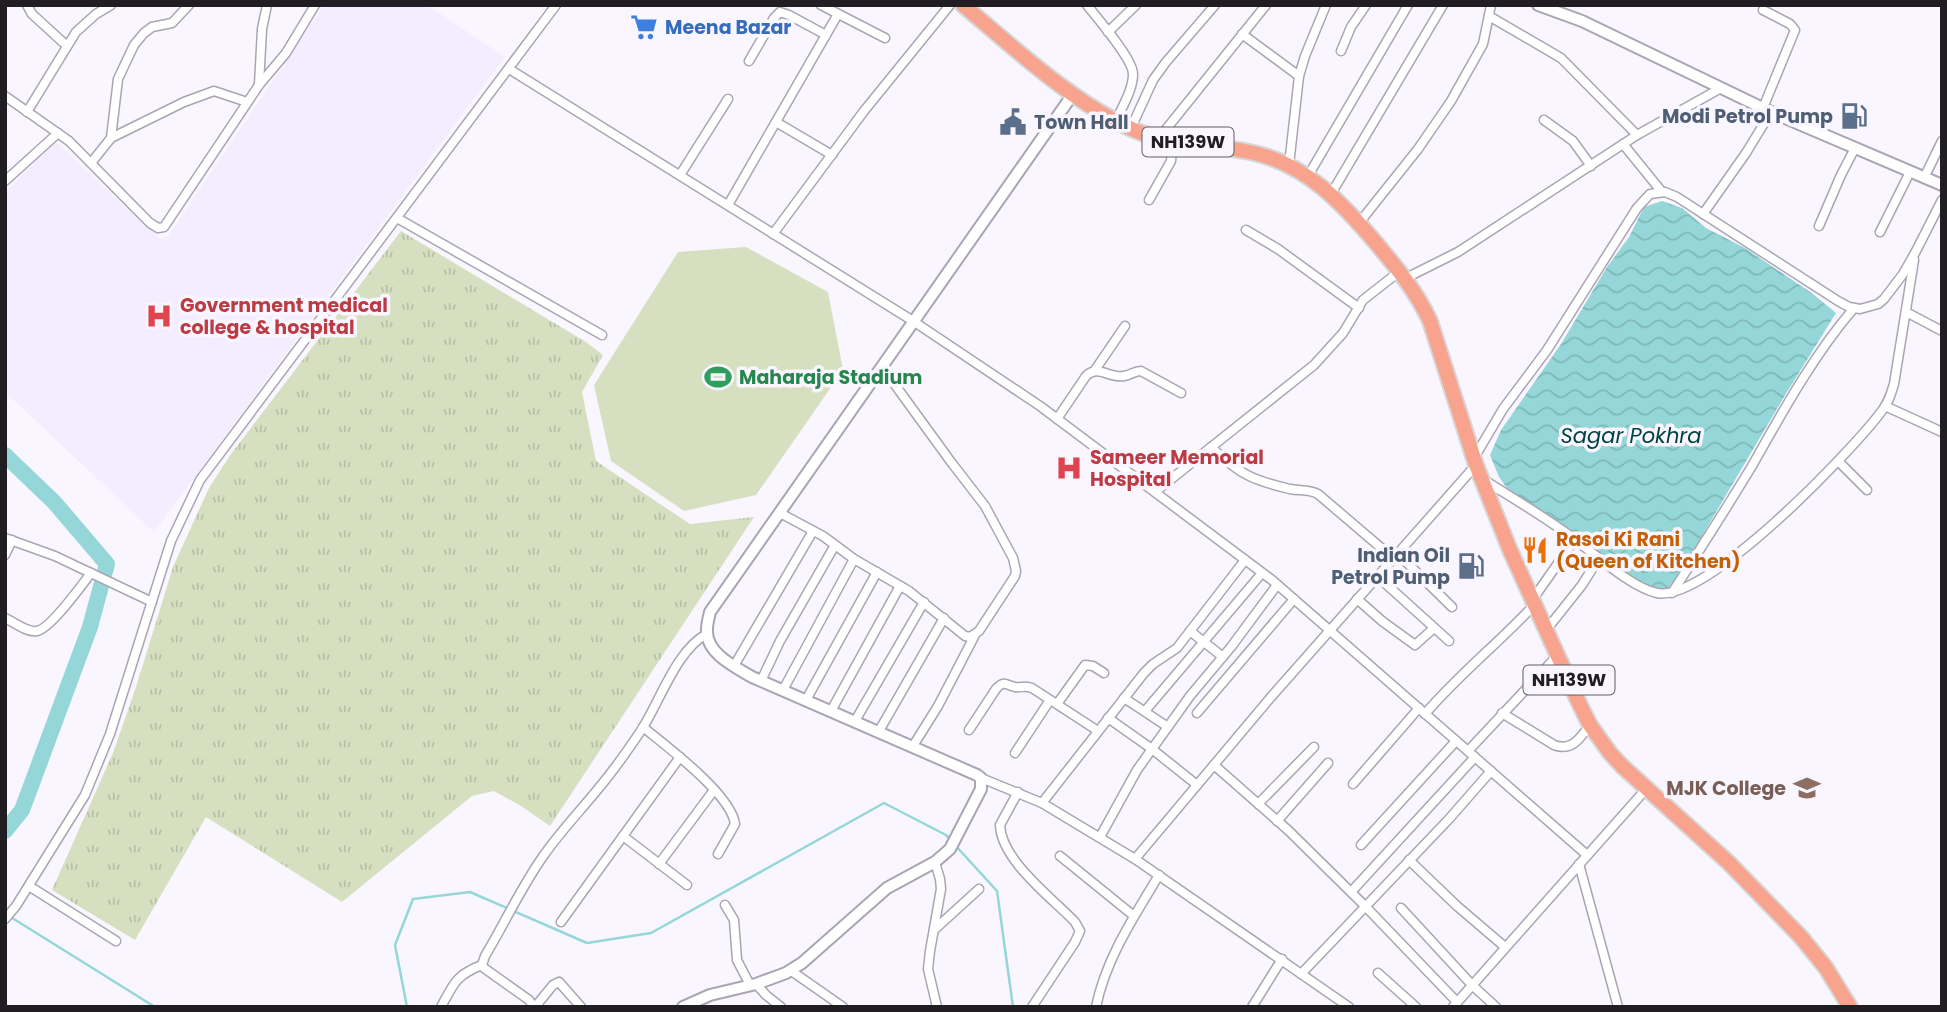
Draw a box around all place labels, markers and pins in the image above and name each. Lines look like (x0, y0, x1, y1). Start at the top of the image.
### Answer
supermarket icon: Meena Bazar (629, 12, 659, 42)
place label: Meena Bazar (665, 14, 791, 41)
fuel station icon: Modi Petrol Pump (1839, 101, 1869, 131)
place label: Modi Petrol Pump (1662, 103, 1833, 130)
public building icon: Town Hall (998, 107, 1028, 137)
place label: Town Hall (1034, 109, 1129, 136)
place label: Government medical college & hospital (180, 292, 388, 341)
hospital icon: Government medical college & hospital (144, 301, 174, 331)
sports icon: Maharaja Stadium (703, 362, 733, 392)
place label: Maharaja Stadium (739, 364, 922, 391)
place label: Sameer Memorial Hospital (1090, 444, 1264, 493)
hospital icon: Sameer Memorial Hospital (1054, 453, 1084, 483)
place label: Rasoi Ki Rani (Queen of Kitchen) (1556, 526, 1741, 575)
restaurant icon: Rasoi Ki Rani (Queen of Kitchen) (1520, 535, 1550, 565)
place label: Indian Oil Petrol Pump (1331, 542, 1450, 591)
fuel station icon: Indian Oil Petrol Pump (1456, 551, 1486, 581)
school or university icon: MJK College (1792, 773, 1822, 803)
place label: MJK College (1666, 775, 1786, 802)

